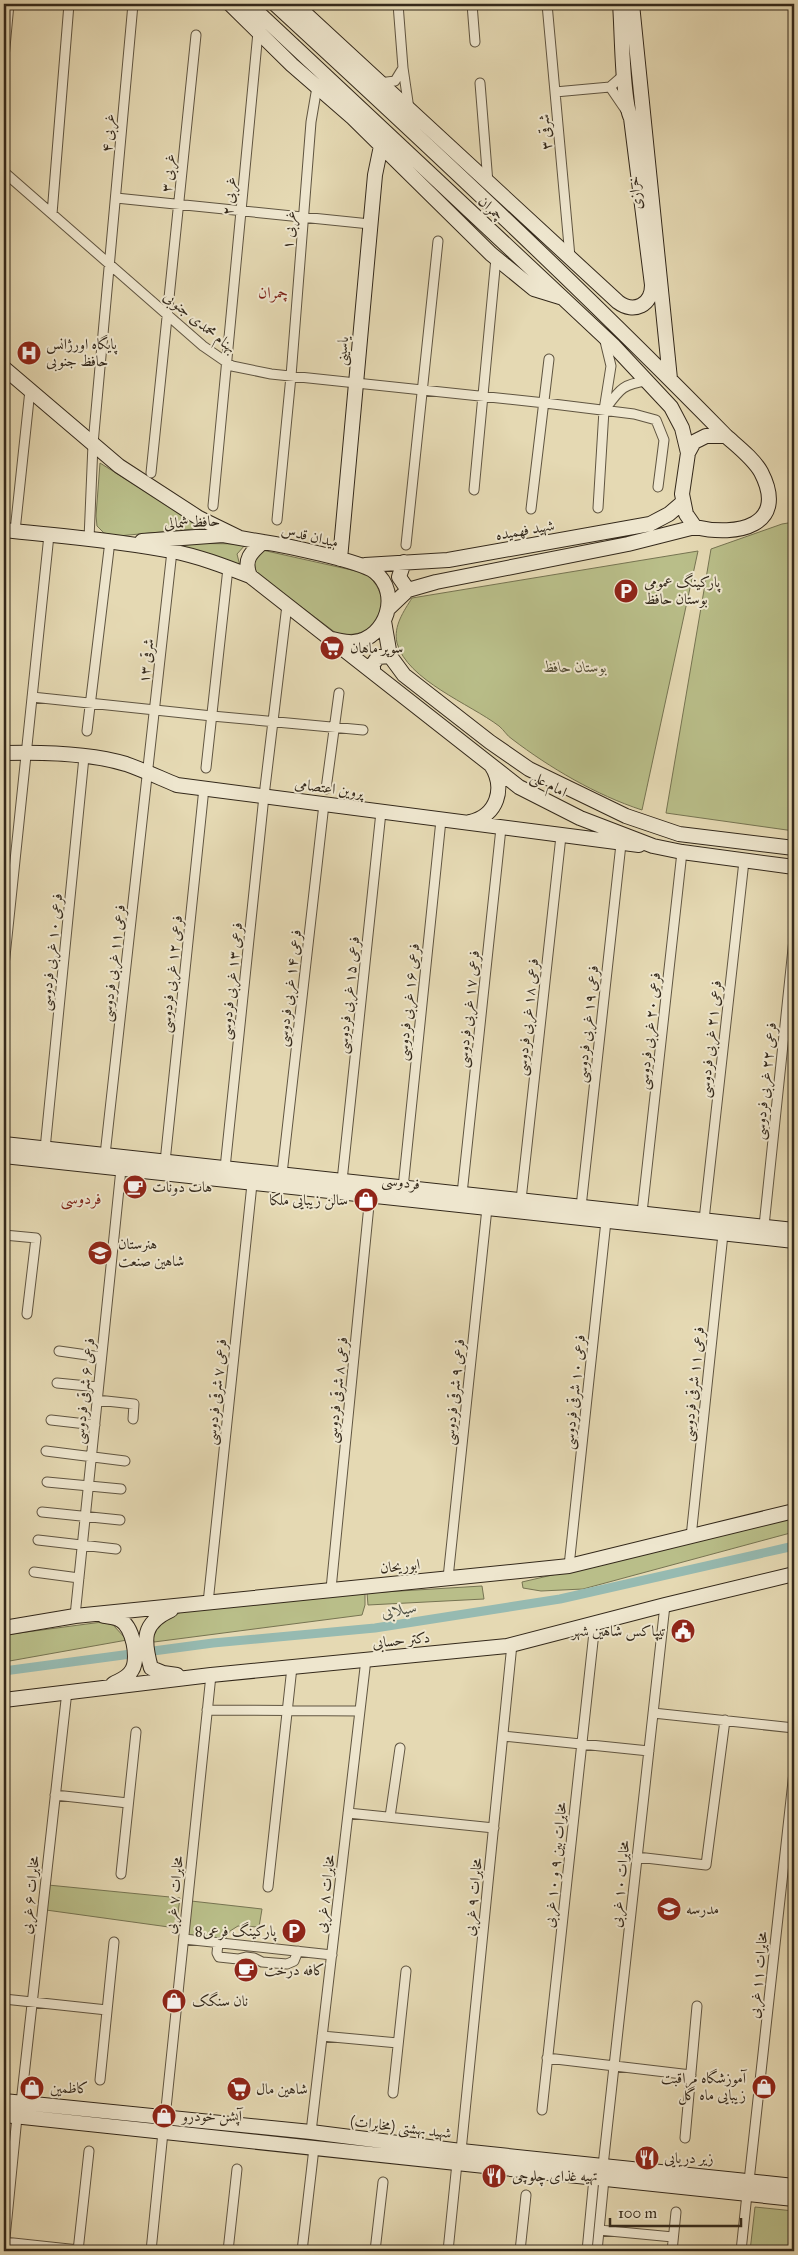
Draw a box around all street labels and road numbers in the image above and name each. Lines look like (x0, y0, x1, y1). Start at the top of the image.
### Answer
street label: ۴ غربی (97, 113, 121, 153)
street label: ۳ شرقی (534, 113, 557, 151)
street label: ۳ غربی (157, 153, 181, 193)
street label: خرازی (624, 175, 646, 211)
street label: ۲ غربی (218, 176, 242, 216)
street label: چمران (474, 192, 507, 225)
street label: ۱ غربی (278, 210, 302, 250)
street label: بهنام محمدی جنوبی (157, 287, 240, 360)
street label: یاسینی (332, 334, 354, 367)
street label: حافظ شمالی (164, 512, 220, 532)
street label: شهید فهمیده (494, 516, 556, 545)
street label: میدان قدس (280, 521, 340, 551)
street label: ۱۳ شرقی (135, 638, 158, 684)
street label: امام علی (526, 767, 570, 804)
street label: پروین اعتصامی (293, 774, 366, 803)
street label: فرعی ۱۰ غربی فردوسی (36, 892, 68, 1012)
street label: فرعی ۱۱ غربی فردوسی (97, 903, 131, 1023)
street label: فرعی ۱۲ غربی فردوسی (156, 914, 188, 1034)
street label: فرعی ۱۳ غربی فردوسی (216, 921, 248, 1041)
street label: فرعی ۱۴ غربی فردوسی (273, 928, 307, 1048)
street label: فرعی ۱۵ غربی فردوسی (333, 935, 365, 1055)
street label: فرعی ۱۶ غربی فردوسی (393, 942, 425, 1062)
street label: فرعی ۱۷ غربی فردوسی (453, 949, 485, 1069)
street label: فرعی ۱۸ غربی فردوسی (512, 957, 544, 1077)
street label: فرعی ۱۹ غربی فردوسی (572, 964, 604, 1084)
street label: فرعی ۲۰ غربی فردوسی (634, 971, 666, 1091)
street label: فرعی ۲۱ غربی فردوسی (695, 979, 727, 1099)
street label: فرعی ۲۲ غربی فردوسی (750, 1021, 782, 1141)
street label: فردوسی (381, 1171, 421, 1195)
street label: فرعی ۱۱ شرقی فردوسی (678, 1326, 710, 1443)
street label: فرعی ۱۰ شرقی فردوسی (559, 1334, 591, 1451)
street label: فرعی ۸ شرقی فردوسی (322, 1336, 354, 1444)
street label: فرعی ۶ شرقی فردوسی (69, 1337, 101, 1445)
street label: فرعی ۷ شرقی فردوسی (201, 1338, 233, 1446)
street label: فرعی ۹ شرقی فردوسی (439, 1338, 471, 1446)
street label: ابوریحان (379, 1555, 421, 1577)
street label: دکتر حسابی (371, 1628, 431, 1654)
street label: مخابرات بین ۹ و ۱۰ غربی (539, 1801, 573, 1929)
street label: مخابرات ۱۰ غربی (606, 1840, 636, 1929)
street label: مخابرات ۸ غربی (311, 1854, 341, 1934)
street label: مخابرات ۶ غربی (17, 1855, 45, 1935)
street label: مخابرات ۷ غربی (161, 1855, 189, 1935)
street label: مخابرات ۹ غربی (460, 1857, 488, 1937)
street label: مخابرات ۱۱ غربی (744, 1931, 774, 2020)
street label: شهید بهشتی (مخابرات) (349, 2112, 453, 2144)

